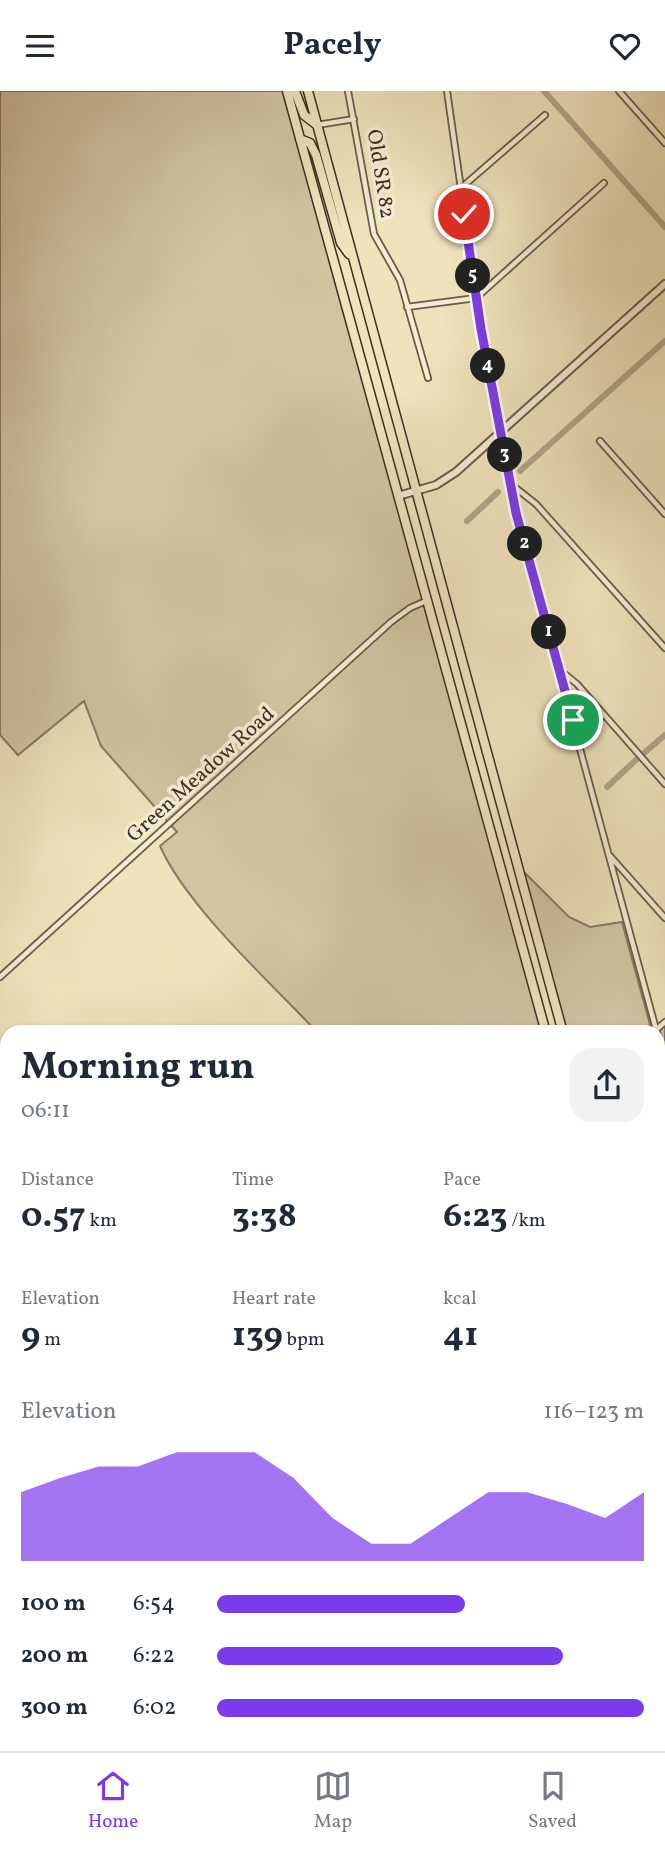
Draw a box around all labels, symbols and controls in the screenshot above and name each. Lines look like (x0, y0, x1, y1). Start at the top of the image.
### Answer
text: Pacely (283, 24, 382, 68)
icon: menu (21, 27, 59, 65)
icon: heart (606, 27, 644, 65)
street label: Old SR 82 (359, 127, 401, 221)
pin (434, 184, 494, 244)
icon: check (445, 195, 483, 233)
pin: 5 (456, 259, 490, 293)
text: 5 (468, 262, 477, 288)
pin: 4 (470, 349, 505, 383)
text: 4 (482, 352, 493, 378)
pin: 3 (488, 437, 522, 473)
text: 3 (500, 441, 509, 467)
pin: 2 (508, 526, 542, 561)
text: 2 (520, 530, 529, 556)
pin: 1 (532, 615, 566, 649)
text: 1 (545, 618, 552, 644)
pin (543, 690, 603, 750)
street label: Green Meadow Road (121, 701, 281, 849)
icon: arrive (554, 701, 592, 739)
text: Morning run (21, 1042, 255, 1095)
button: share (570, 1048, 644, 1122)
text: 06:11 (21, 1095, 70, 1127)
text: Distance (21, 1167, 94, 1193)
text: Time (232, 1167, 274, 1193)
text: Pace (443, 1167, 481, 1193)
text: 0.57 (21, 1193, 86, 1241)
text: 3:38 (232, 1193, 297, 1241)
text: 6:23 (443, 1193, 508, 1241)
text: km (86, 1208, 117, 1234)
text: /km (508, 1208, 546, 1234)
text: Elevation (21, 1286, 100, 1312)
text: Heart rate (232, 1286, 316, 1312)
text: kcal (443, 1286, 477, 1312)
text: 9 (21, 1312, 40, 1360)
text: 139 (232, 1312, 283, 1360)
text: 41 (443, 1312, 478, 1360)
text: m (40, 1327, 61, 1353)
text: bpm (283, 1327, 325, 1353)
text: Elevation (21, 1396, 117, 1428)
text: 116–123 m (543, 1396, 644, 1428)
text: 100 m (21, 1588, 86, 1620)
text: 6:54 (133, 1588, 175, 1620)
text: 200 m (21, 1640, 88, 1672)
text: 6:22 (133, 1640, 175, 1672)
text: 300 m (21, 1692, 88, 1724)
text: 6:02 (133, 1692, 176, 1724)
tab: Home (88, 1767, 138, 1835)
tab: Map (314, 1767, 352, 1835)
tab: Saved (528, 1767, 577, 1835)

